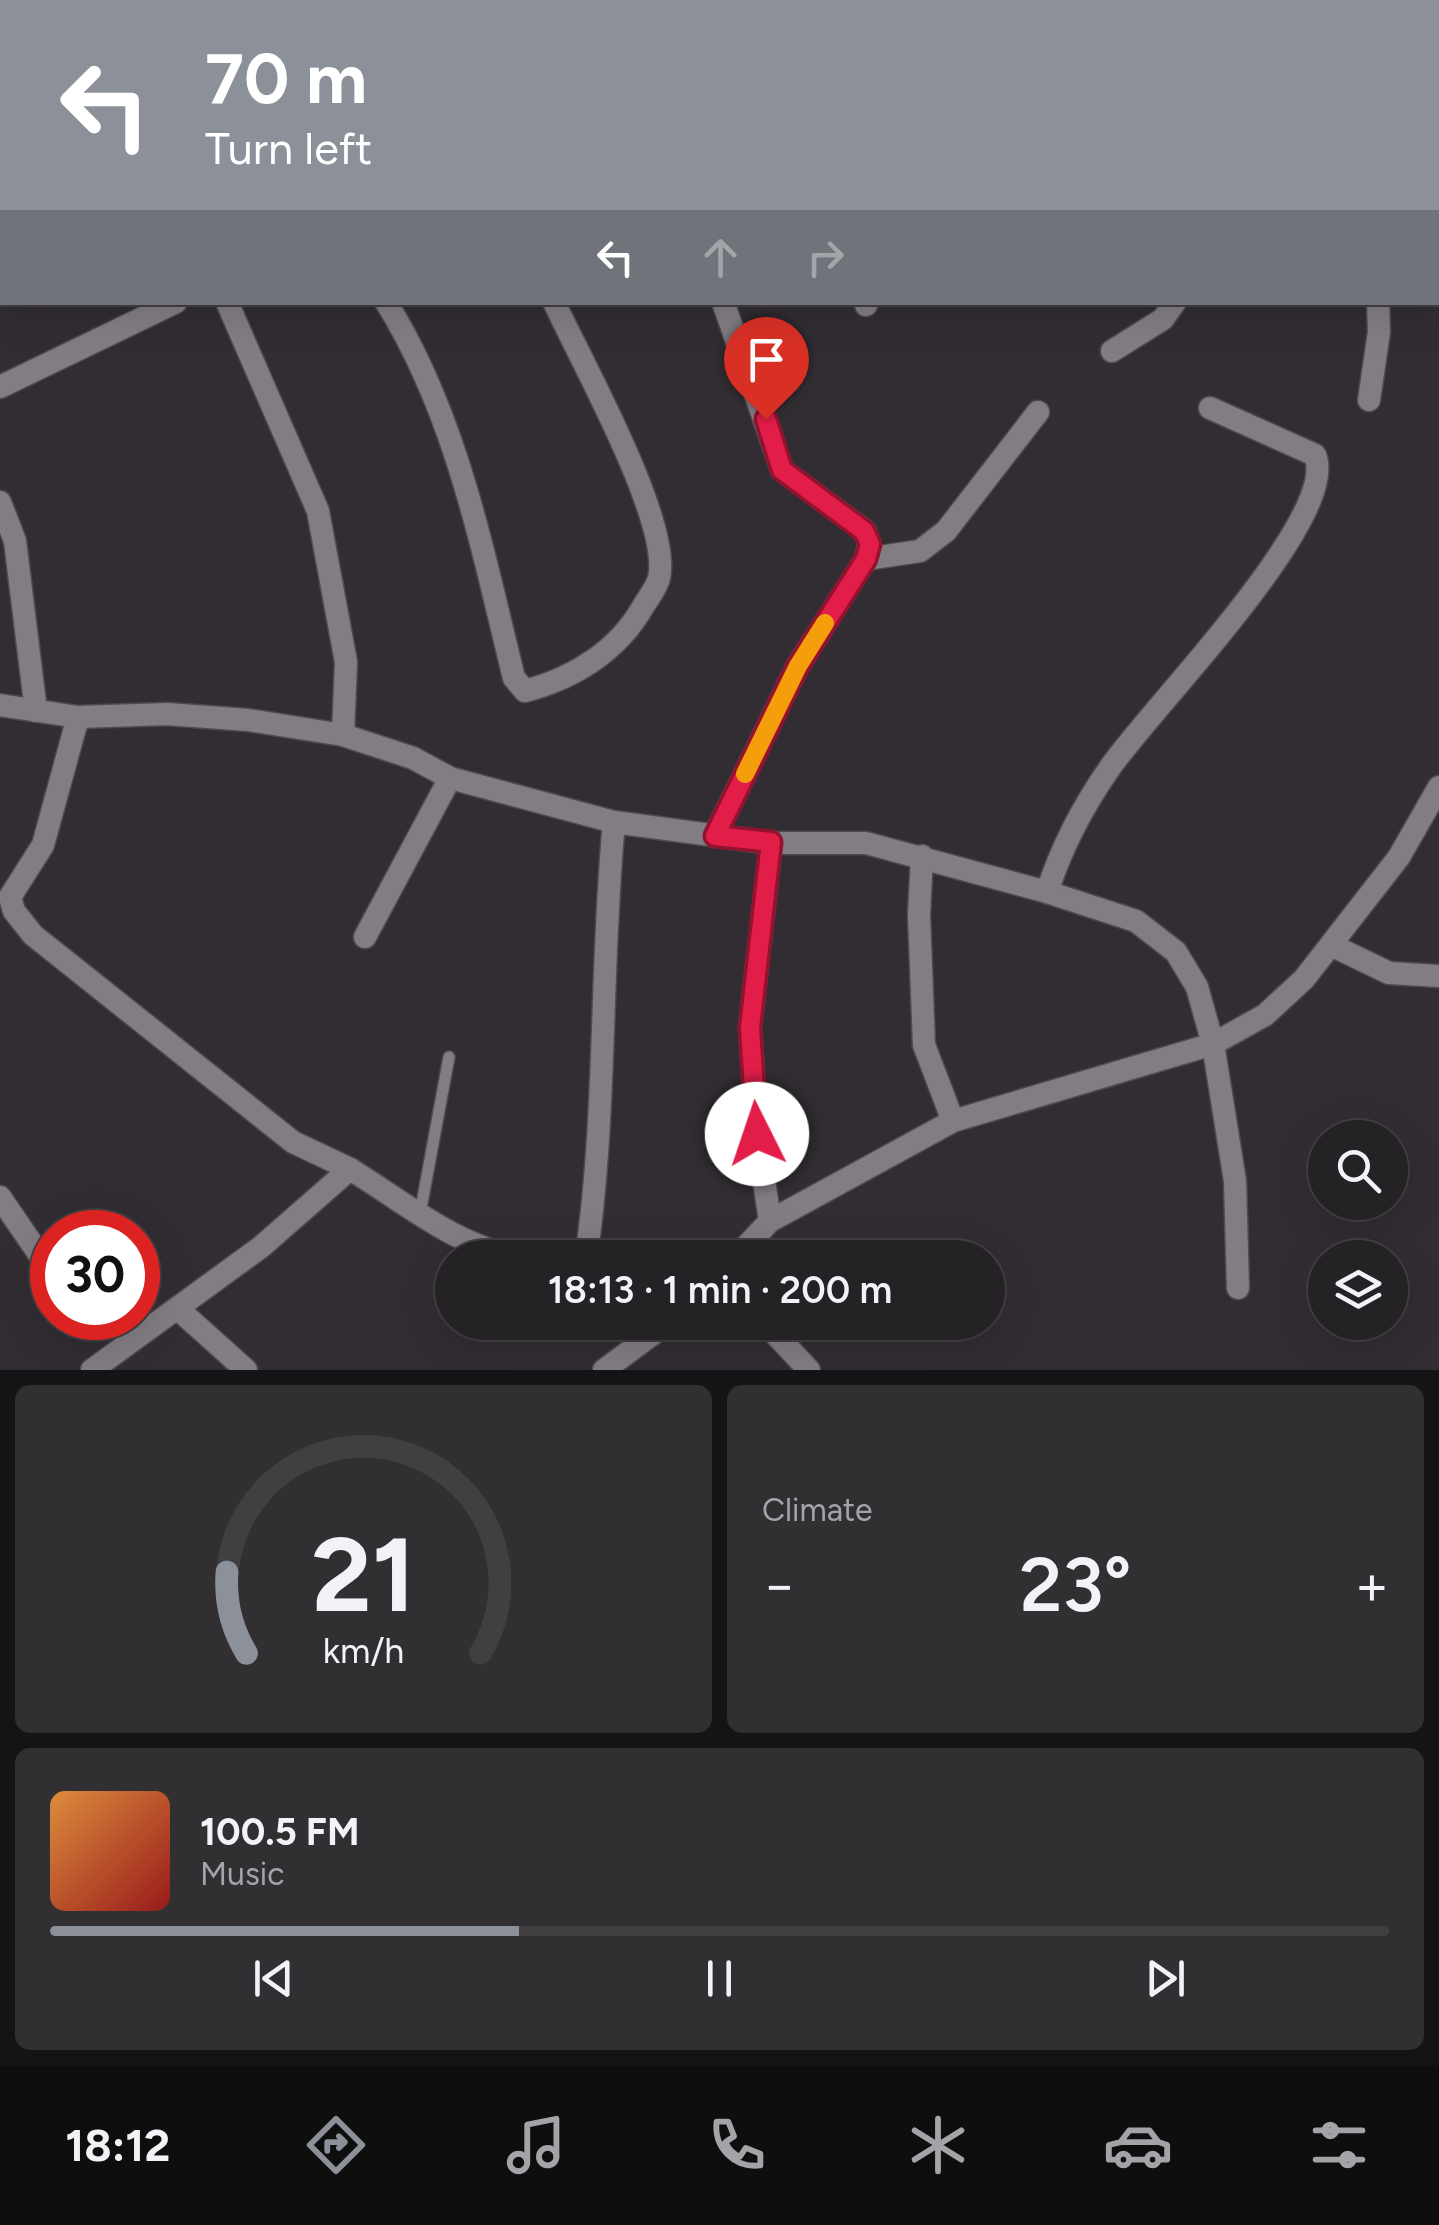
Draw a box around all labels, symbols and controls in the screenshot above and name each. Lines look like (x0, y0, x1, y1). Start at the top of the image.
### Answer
text: 70 m (205, 36, 367, 121)
icon: left (40, 40, 170, 170)
text: Turn left (205, 121, 372, 175)
icon: left (588, 230, 643, 285)
icon: ahead (693, 230, 748, 285)
icon: right (798, 230, 853, 285)
pin (724, 317, 809, 420)
icon: arrive (739, 332, 794, 387)
position arrow (705, 1082, 809, 1186)
map controls (1308, 1120, 1408, 1340)
button: search (1308, 1120, 1408, 1220)
speed limit sign: 30 (30, 1210, 160, 1340)
button: layers (1308, 1240, 1408, 1340)
text: 18:13 · 1 min · 200 m (548, 1267, 892, 1313)
text: Climate (762, 1491, 873, 1529)
text: 21 (311, 1512, 416, 1637)
text: 23° (1019, 1540, 1132, 1630)
text: − (762, 1552, 796, 1618)
text: + (1355, 1552, 1389, 1618)
text: km/h (323, 1629, 404, 1672)
text: 100.5 FM (200, 1809, 359, 1855)
text: Music (200, 1855, 285, 1893)
icon: previous (246, 1951, 301, 2006)
icon: pause (692, 1951, 747, 2006)
icon: next (1138, 1951, 1193, 2006)
icon: directions (301, 2110, 371, 2180)
icon: music (501, 2110, 571, 2180)
icon: phone (702, 2110, 772, 2180)
icon: climate (903, 2110, 973, 2180)
icon: car (1103, 2110, 1173, 2180)
icon: filters (1304, 2110, 1374, 2180)
text: 18:12 (65, 2118, 170, 2172)

